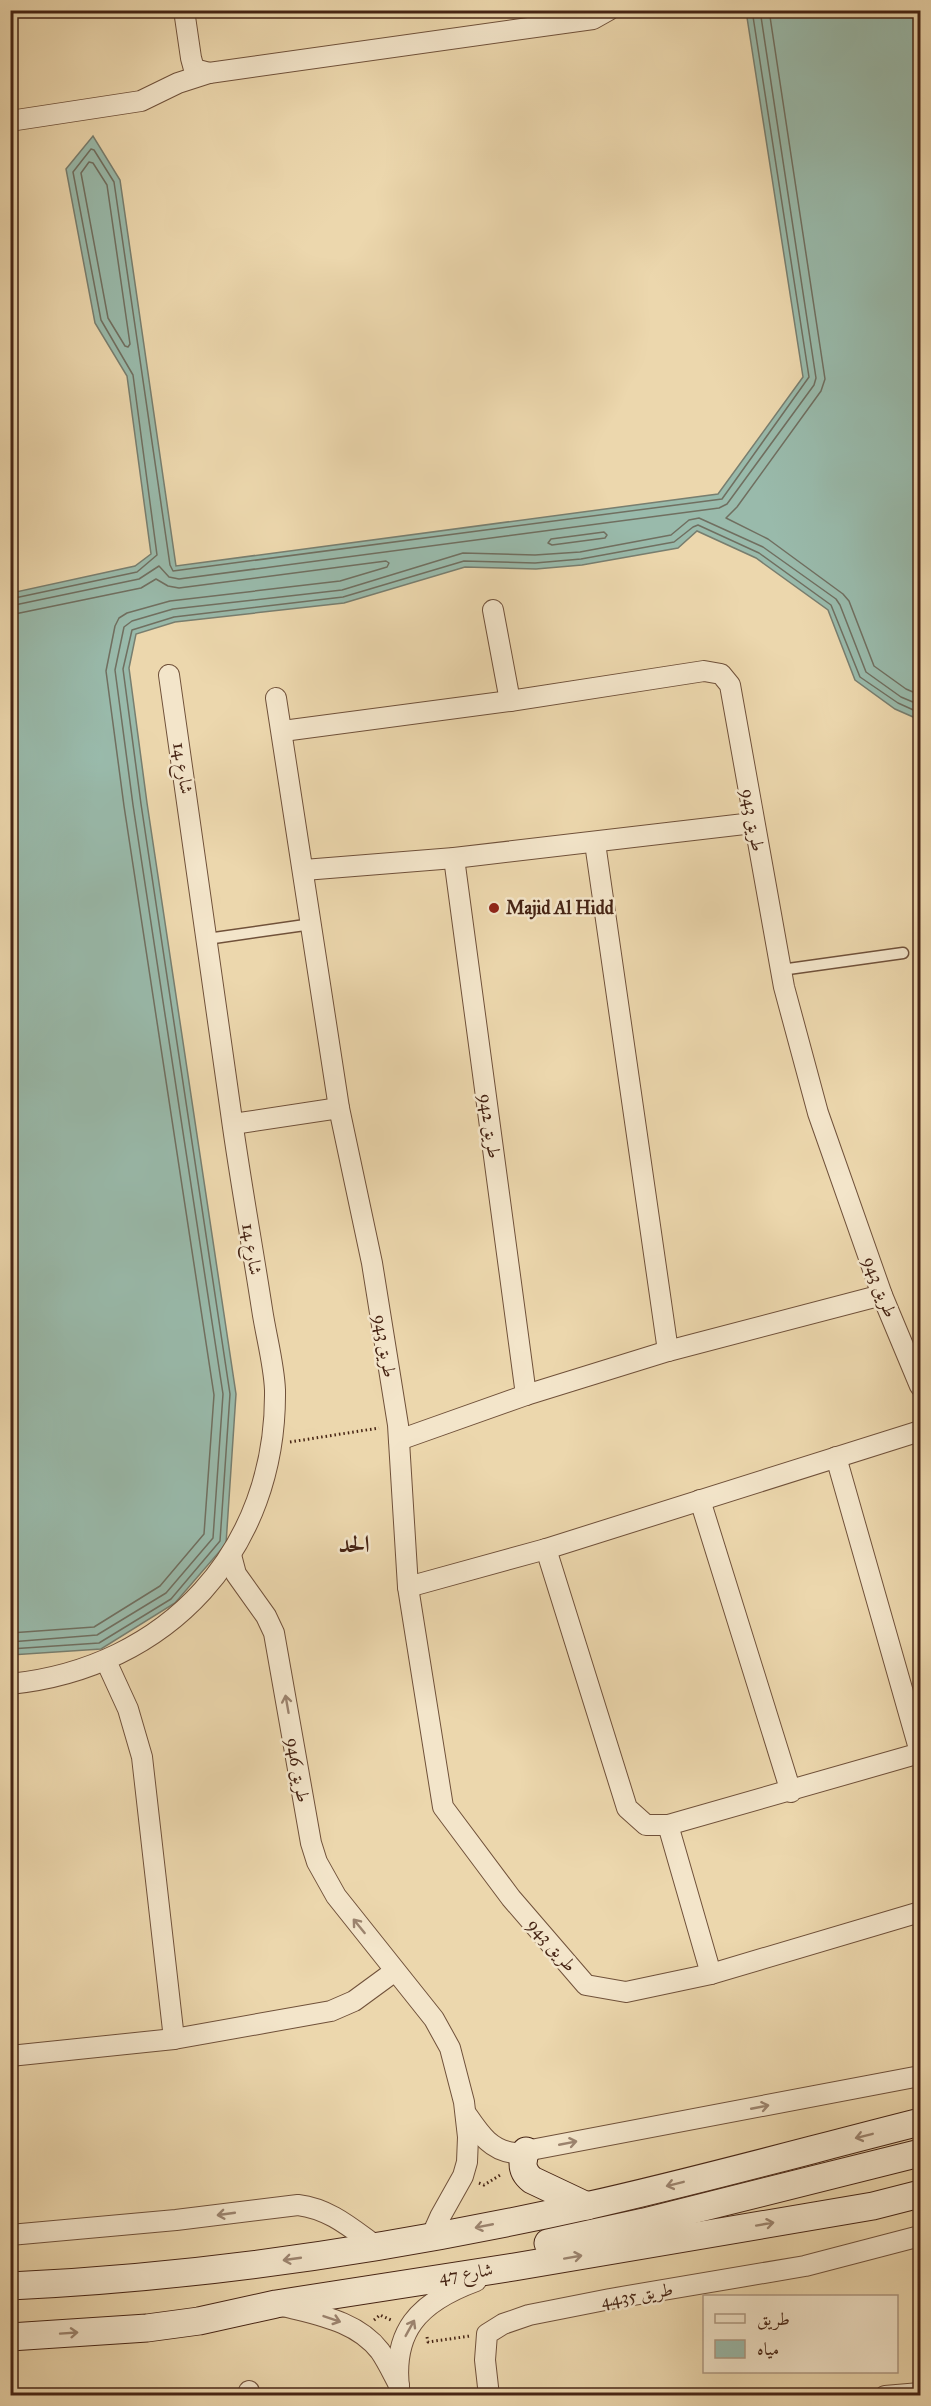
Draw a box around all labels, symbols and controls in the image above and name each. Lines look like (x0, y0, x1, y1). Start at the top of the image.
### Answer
street label: شارع 14 (164, 740, 198, 796)
street label: طريق 943 (736, 787, 769, 853)
place label: Majid Al Hidd (506, 897, 615, 920)
marker: Majid Al Hidd (487, 901, 501, 915)
street label: طريق 942 (474, 1092, 505, 1160)
street label: شارع 14 (233, 1221, 267, 1277)
street label: طريق 943 (857, 1253, 902, 1321)
street label: طريق 943 (368, 1313, 401, 1379)
district label: الحد (338, 1529, 370, 1559)
one-way arrow (281, 1695, 292, 1715)
street label: طريق 946 (280, 1736, 315, 1804)
street label: طريق 943 (522, 1914, 581, 1977)
one-way arrow (352, 1918, 365, 1934)
one-way arrow (749, 2101, 769, 2112)
one-way arrow (855, 2131, 874, 2143)
one-way arrow (558, 2137, 578, 2148)
one-way arrow (665, 2178, 684, 2190)
one-way arrow (216, 2208, 236, 2219)
one-way arrow (755, 2218, 774, 2229)
one-way arrow (475, 2221, 495, 2232)
one-way arrow (562, 2251, 582, 2262)
one-way arrow (283, 2254, 303, 2265)
street label: شارع 47 (438, 2258, 495, 2292)
street label: طريق 4435 (599, 2278, 675, 2313)
legend (703, 2295, 898, 2373)
text: طريق (757, 2308, 790, 2331)
one-way arrow (323, 2315, 341, 2326)
one-way arrow (404, 2320, 416, 2337)
one-way arrow (58, 2327, 78, 2338)
text: مياه (757, 2338, 779, 2360)

